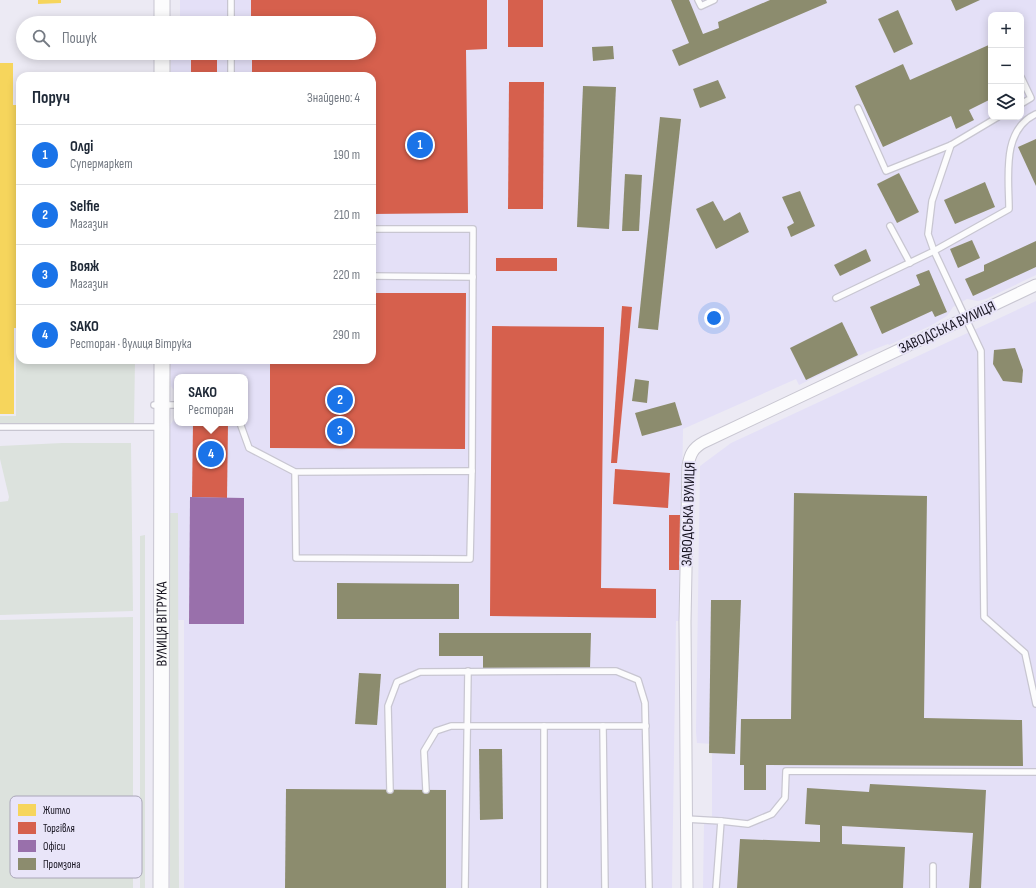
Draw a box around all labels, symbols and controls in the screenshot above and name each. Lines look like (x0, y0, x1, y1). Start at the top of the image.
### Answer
map controls (988, 12, 1024, 120)
button: + (988, 12, 1024, 48)
search box (16, 16, 376, 60)
icon: search (30, 27, 52, 49)
text: Пошук (62, 29, 97, 48)
button: − (988, 48, 1024, 84)
button: layers (988, 84, 1024, 120)
text: Поруч (32, 88, 70, 108)
text: Знайдено: 4 (307, 90, 360, 106)
pin: 1 (407, 130, 433, 160)
text: Олді (70, 137, 93, 156)
text: 1 (42, 147, 48, 163)
text: 190 m (333, 147, 360, 163)
text: Супермаркет (70, 156, 133, 172)
text: Selfie (70, 197, 100, 216)
text: 2 (42, 207, 48, 223)
text: 210 m (334, 207, 360, 223)
text: Магазин (70, 216, 108, 232)
text: Вояж (70, 257, 99, 276)
text: 3 (42, 267, 48, 283)
text: 220 m (333, 267, 360, 283)
text: Магазин (70, 276, 108, 292)
street label: ЗАВОДСЬКА ВУЛИЦЯ (896, 297, 999, 358)
your location (704, 308, 724, 328)
text: SAKO (70, 317, 99, 336)
text: 4 (42, 327, 48, 343)
text: 290 m (333, 327, 360, 343)
text: Ресторан · вулиця Вітрука (70, 336, 192, 352)
popup (174, 374, 248, 426)
text: SAKO (188, 383, 217, 402)
pin: 2 (327, 385, 353, 415)
text: Ресторан (188, 402, 234, 418)
pin: 3 (327, 416, 353, 446)
pin: 4 (198, 439, 224, 469)
street label: ЗАВОДСЬКА ВУЛИЦЯ (677, 462, 700, 567)
street label: ВУЛИЦЯ ВІТРУКА (152, 581, 172, 666)
legend (10, 796, 142, 878)
text: Житло (43, 804, 71, 817)
text: Торгівля (43, 822, 75, 835)
text: Офіси (43, 840, 66, 853)
text: Промзона (43, 858, 80, 871)

